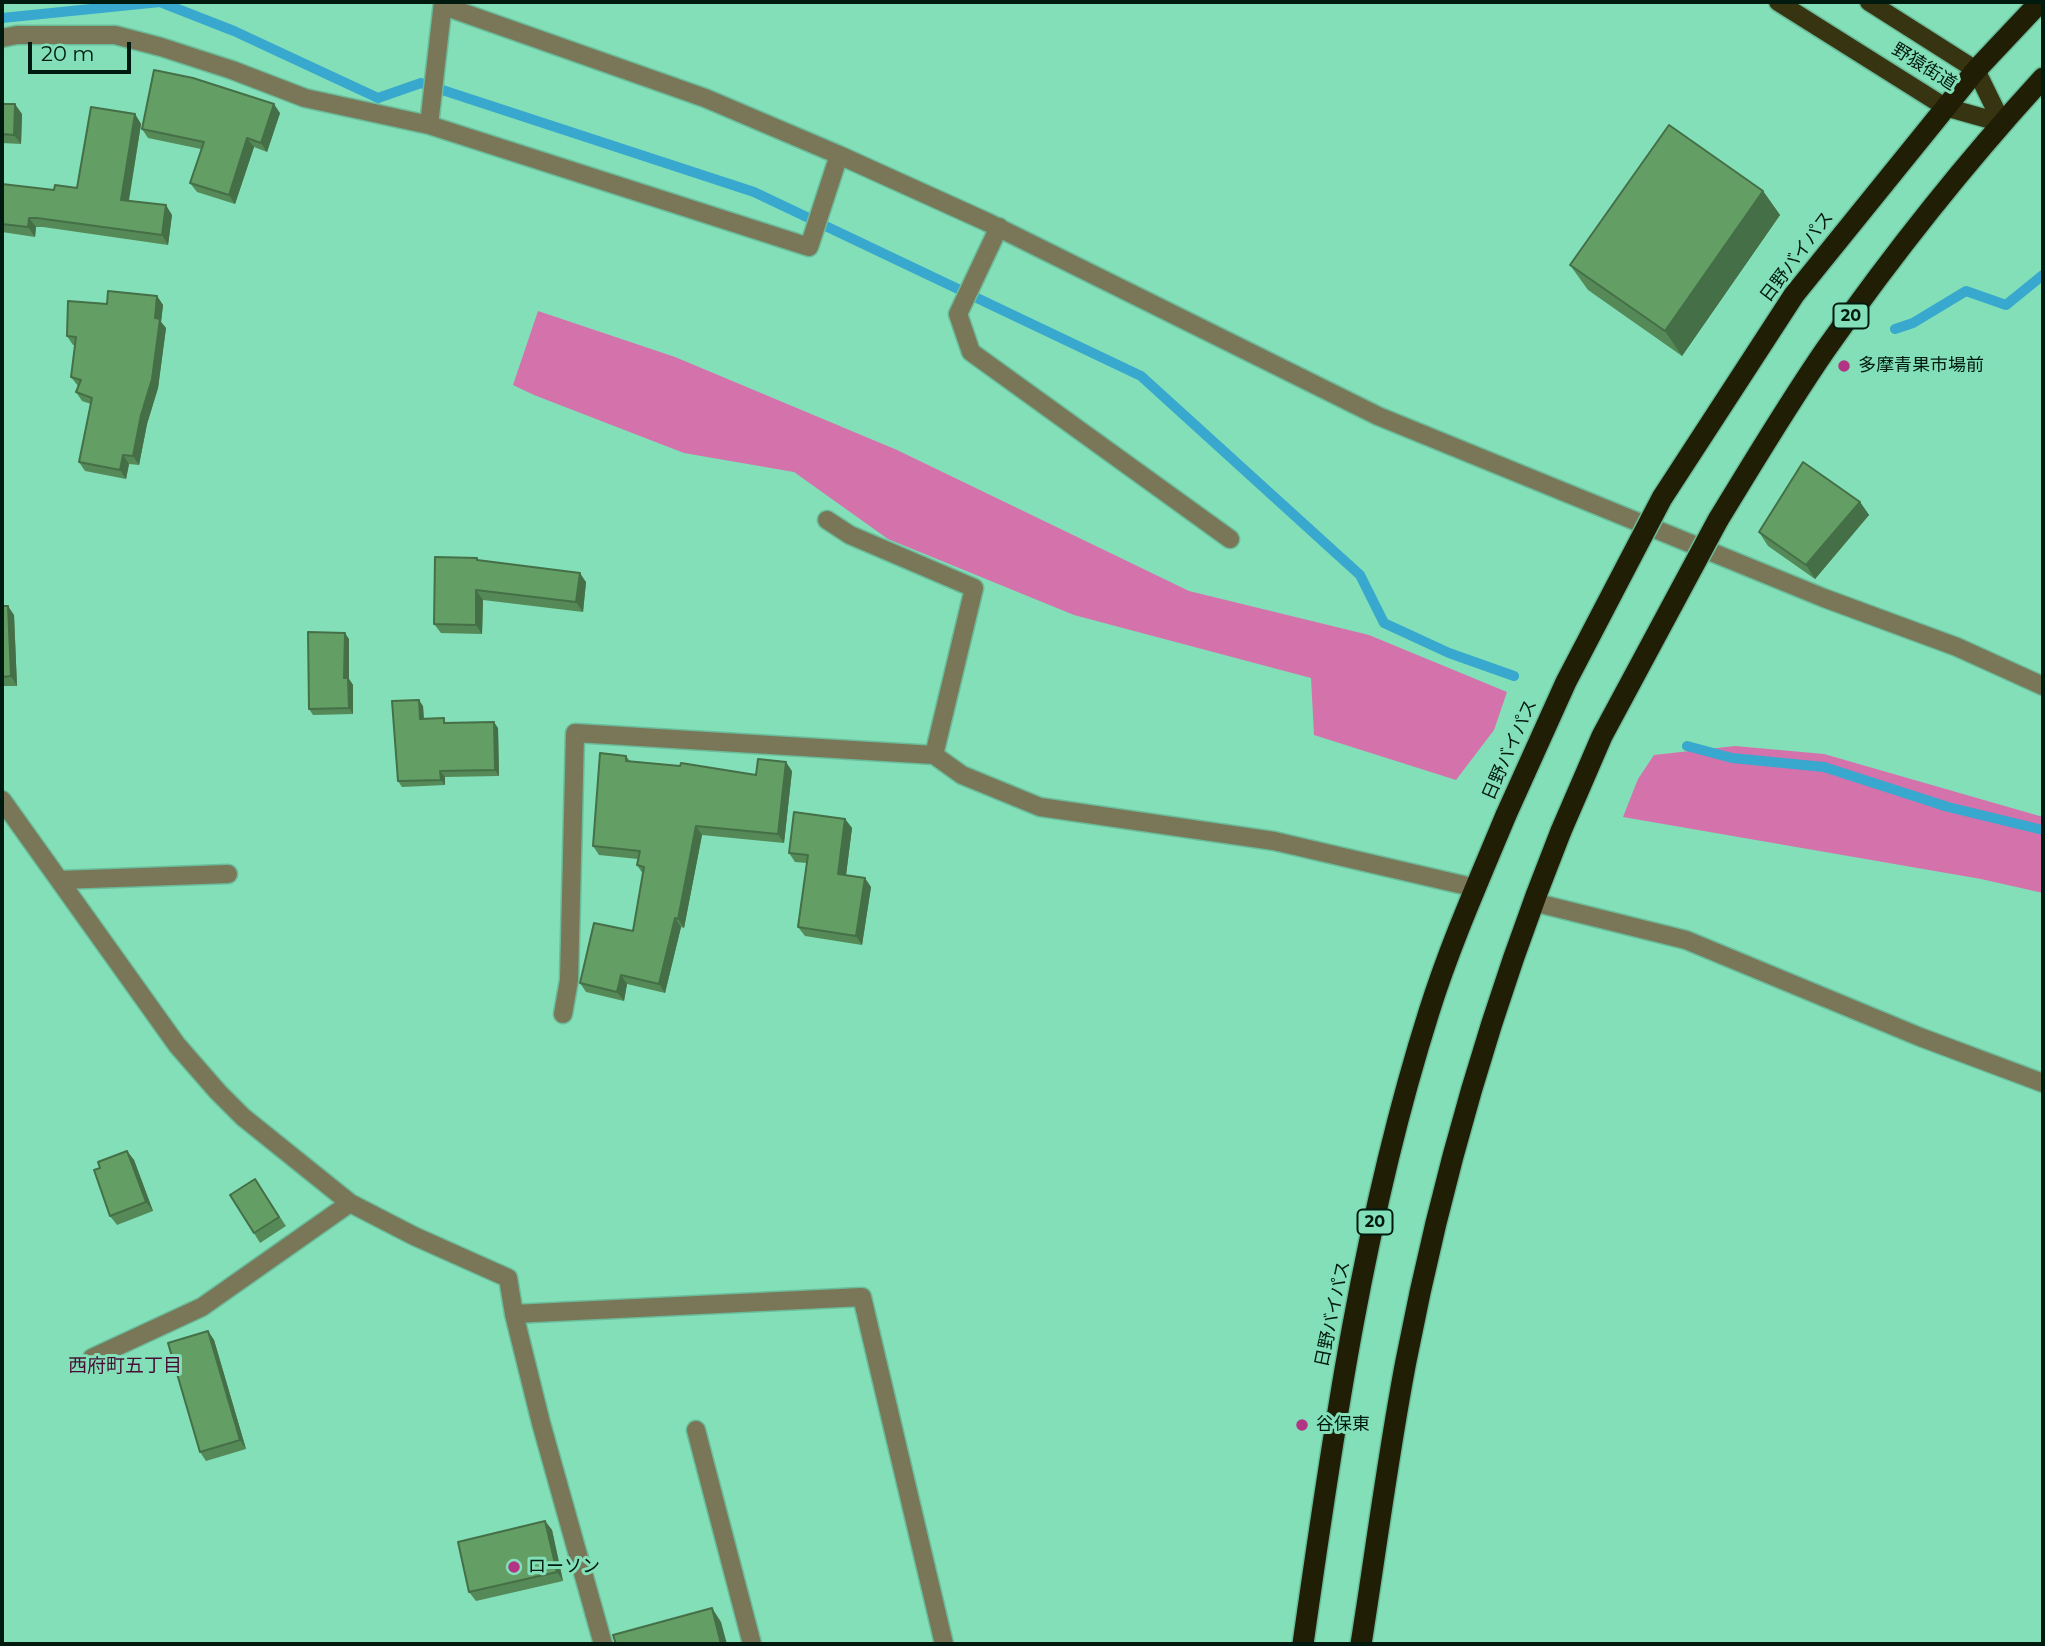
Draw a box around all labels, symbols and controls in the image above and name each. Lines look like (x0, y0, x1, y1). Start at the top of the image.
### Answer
scale bar (32, 28, 135, 72)
street label: 野猿街道 (1888, 39, 1960, 95)
text: 20 m (41, 41, 95, 66)
street label: 日野バイパス (1756, 207, 1838, 307)
road number: 20 (1834, 304, 1868, 328)
place label: 多摩青果市場前 (1858, 355, 1984, 377)
marker: 多摩青果市場前 (1836, 358, 1852, 374)
street label: 日野バイパス (1478, 696, 1542, 804)
road number: 20 (1358, 1210, 1392, 1234)
street label: 日野バイパス (1311, 1259, 1355, 1369)
district label: 西府町五丁目 (68, 1355, 182, 1377)
place label: 谷保東 (1316, 1414, 1370, 1436)
marker: 谷保東 (1294, 1417, 1310, 1433)
place label: ローソン (528, 1556, 600, 1578)
marker: ローソン (506, 1559, 522, 1575)

